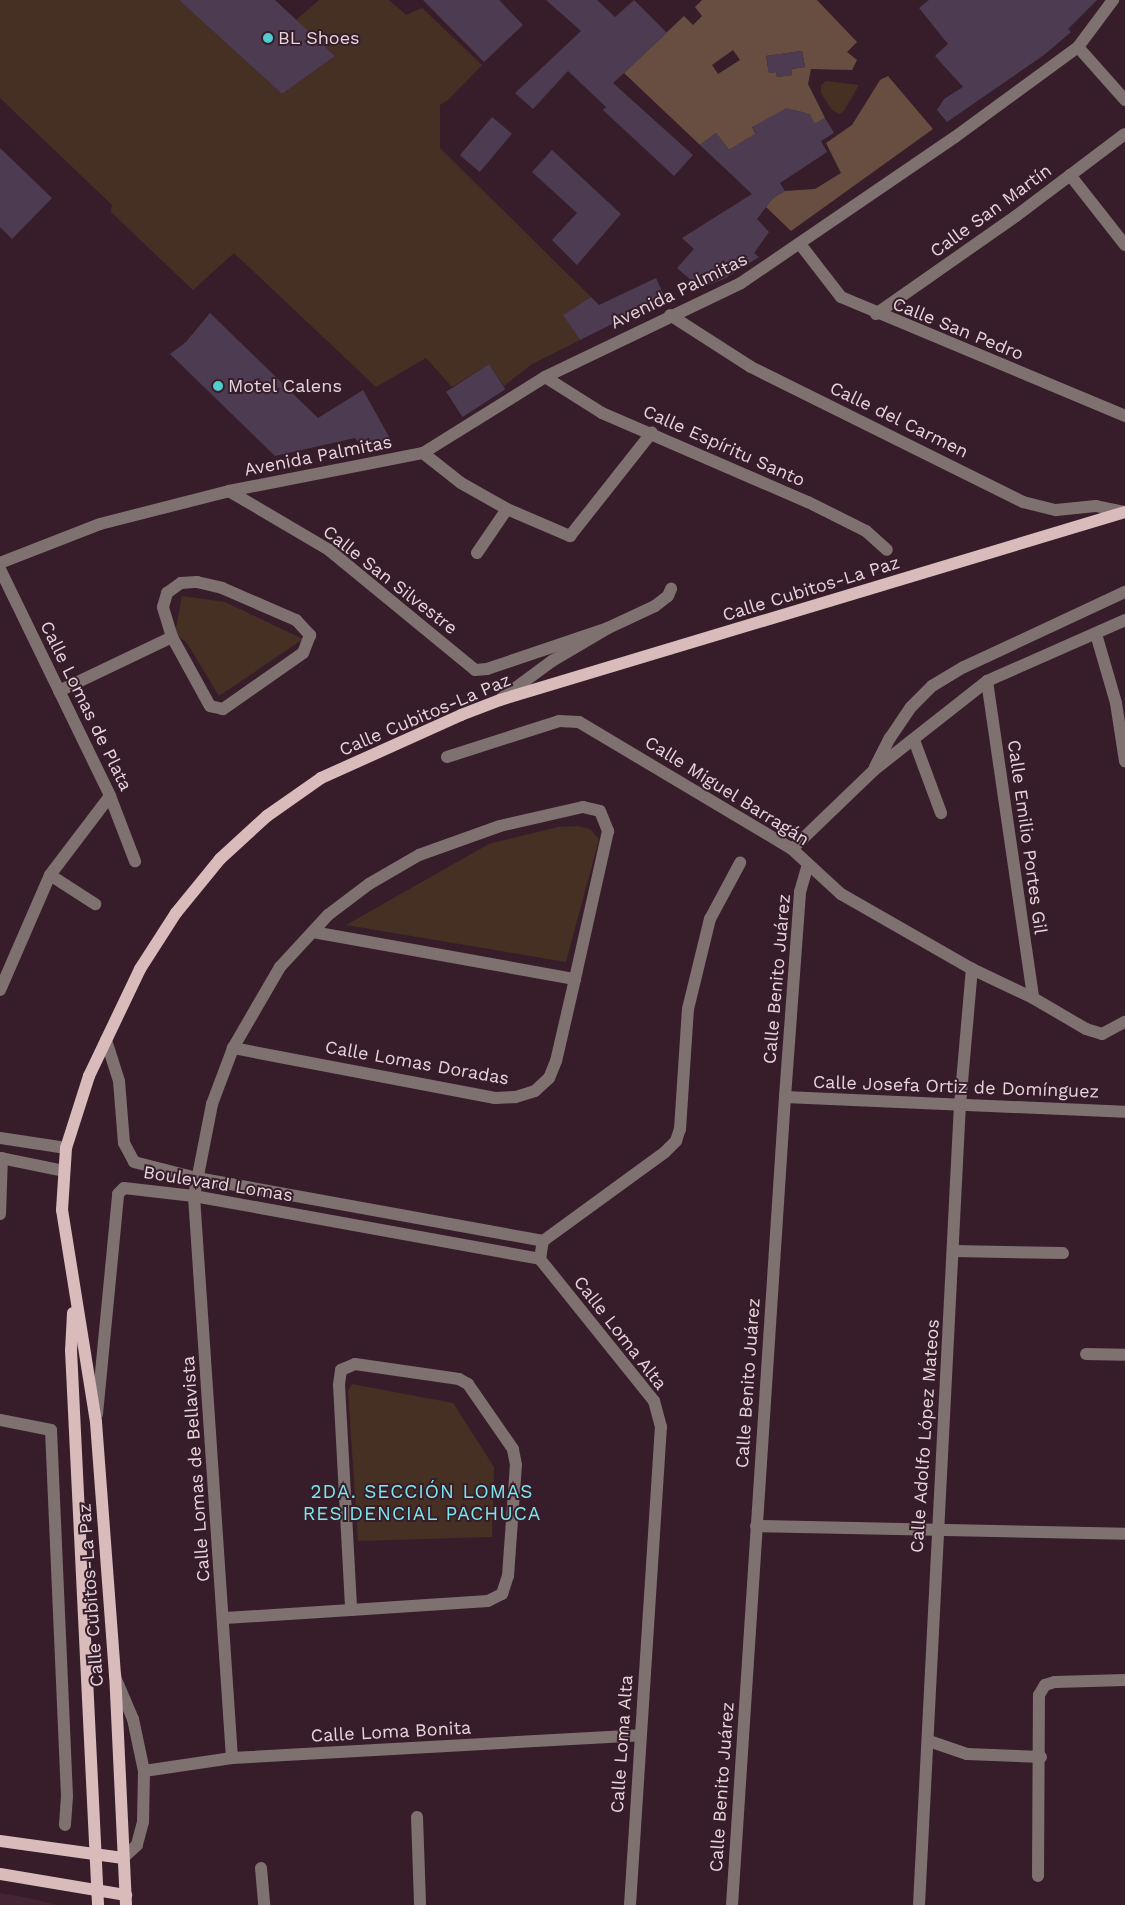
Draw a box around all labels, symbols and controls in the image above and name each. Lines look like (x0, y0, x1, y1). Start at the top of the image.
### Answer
place label: BL Shoes (278, 27, 360, 49)
marker: BL Shoes (262, 32, 274, 44)
street label: Calle San Martín (926, 160, 1056, 262)
street label: Avenida Palmitas (607, 248, 751, 334)
street label: Calle San Pedro (889, 293, 1027, 365)
place label: Motel Calens (228, 375, 342, 397)
street label: Calle del Carmen (826, 377, 972, 463)
marker: Motel Calens (212, 380, 224, 392)
street label: Calle Espíritu Santo (640, 401, 808, 491)
street label: Avenida Palmitas (242, 431, 394, 481)
street label: Calle San Silvestre (319, 521, 461, 639)
street label: Calle Cubitos-La Paz (720, 552, 902, 626)
street label: Calle Lomas de Plata (35, 618, 137, 794)
street label: Calle Cubitos-La Paz (336, 669, 514, 761)
street label: Calle Miguel Barragán (641, 731, 813, 851)
street label: Calle Emilio Portes Gil (1003, 738, 1051, 936)
street label: Calle Benito Juárez (759, 893, 795, 1065)
street label: Calle Lomas Doradas (323, 1036, 511, 1090)
street label: Calle Josefa Ortiz de Domínguez (812, 1071, 1100, 1103)
street label: Boulevard Lomas (142, 1162, 294, 1206)
street label: Calle Loma Alta (569, 1271, 671, 1395)
street label: Calle Benito Juárez (731, 1297, 765, 1469)
street label: Calle Adolfo López Mateos (906, 1318, 944, 1554)
street label: Calle Lomas de Bellavista (177, 1355, 215, 1583)
district label: 2DA. SECCIÓN LOMAS RESIDENCIAL PACHUCA (300, 1481, 544, 1525)
street label: Calle Cubitos-La Paz (74, 1502, 108, 1688)
street label: Calle Loma Alta (606, 1674, 638, 1814)
street label: Calle Benito Juárez (705, 1701, 739, 1873)
street label: Calle Loma Bonita (310, 1717, 472, 1747)

